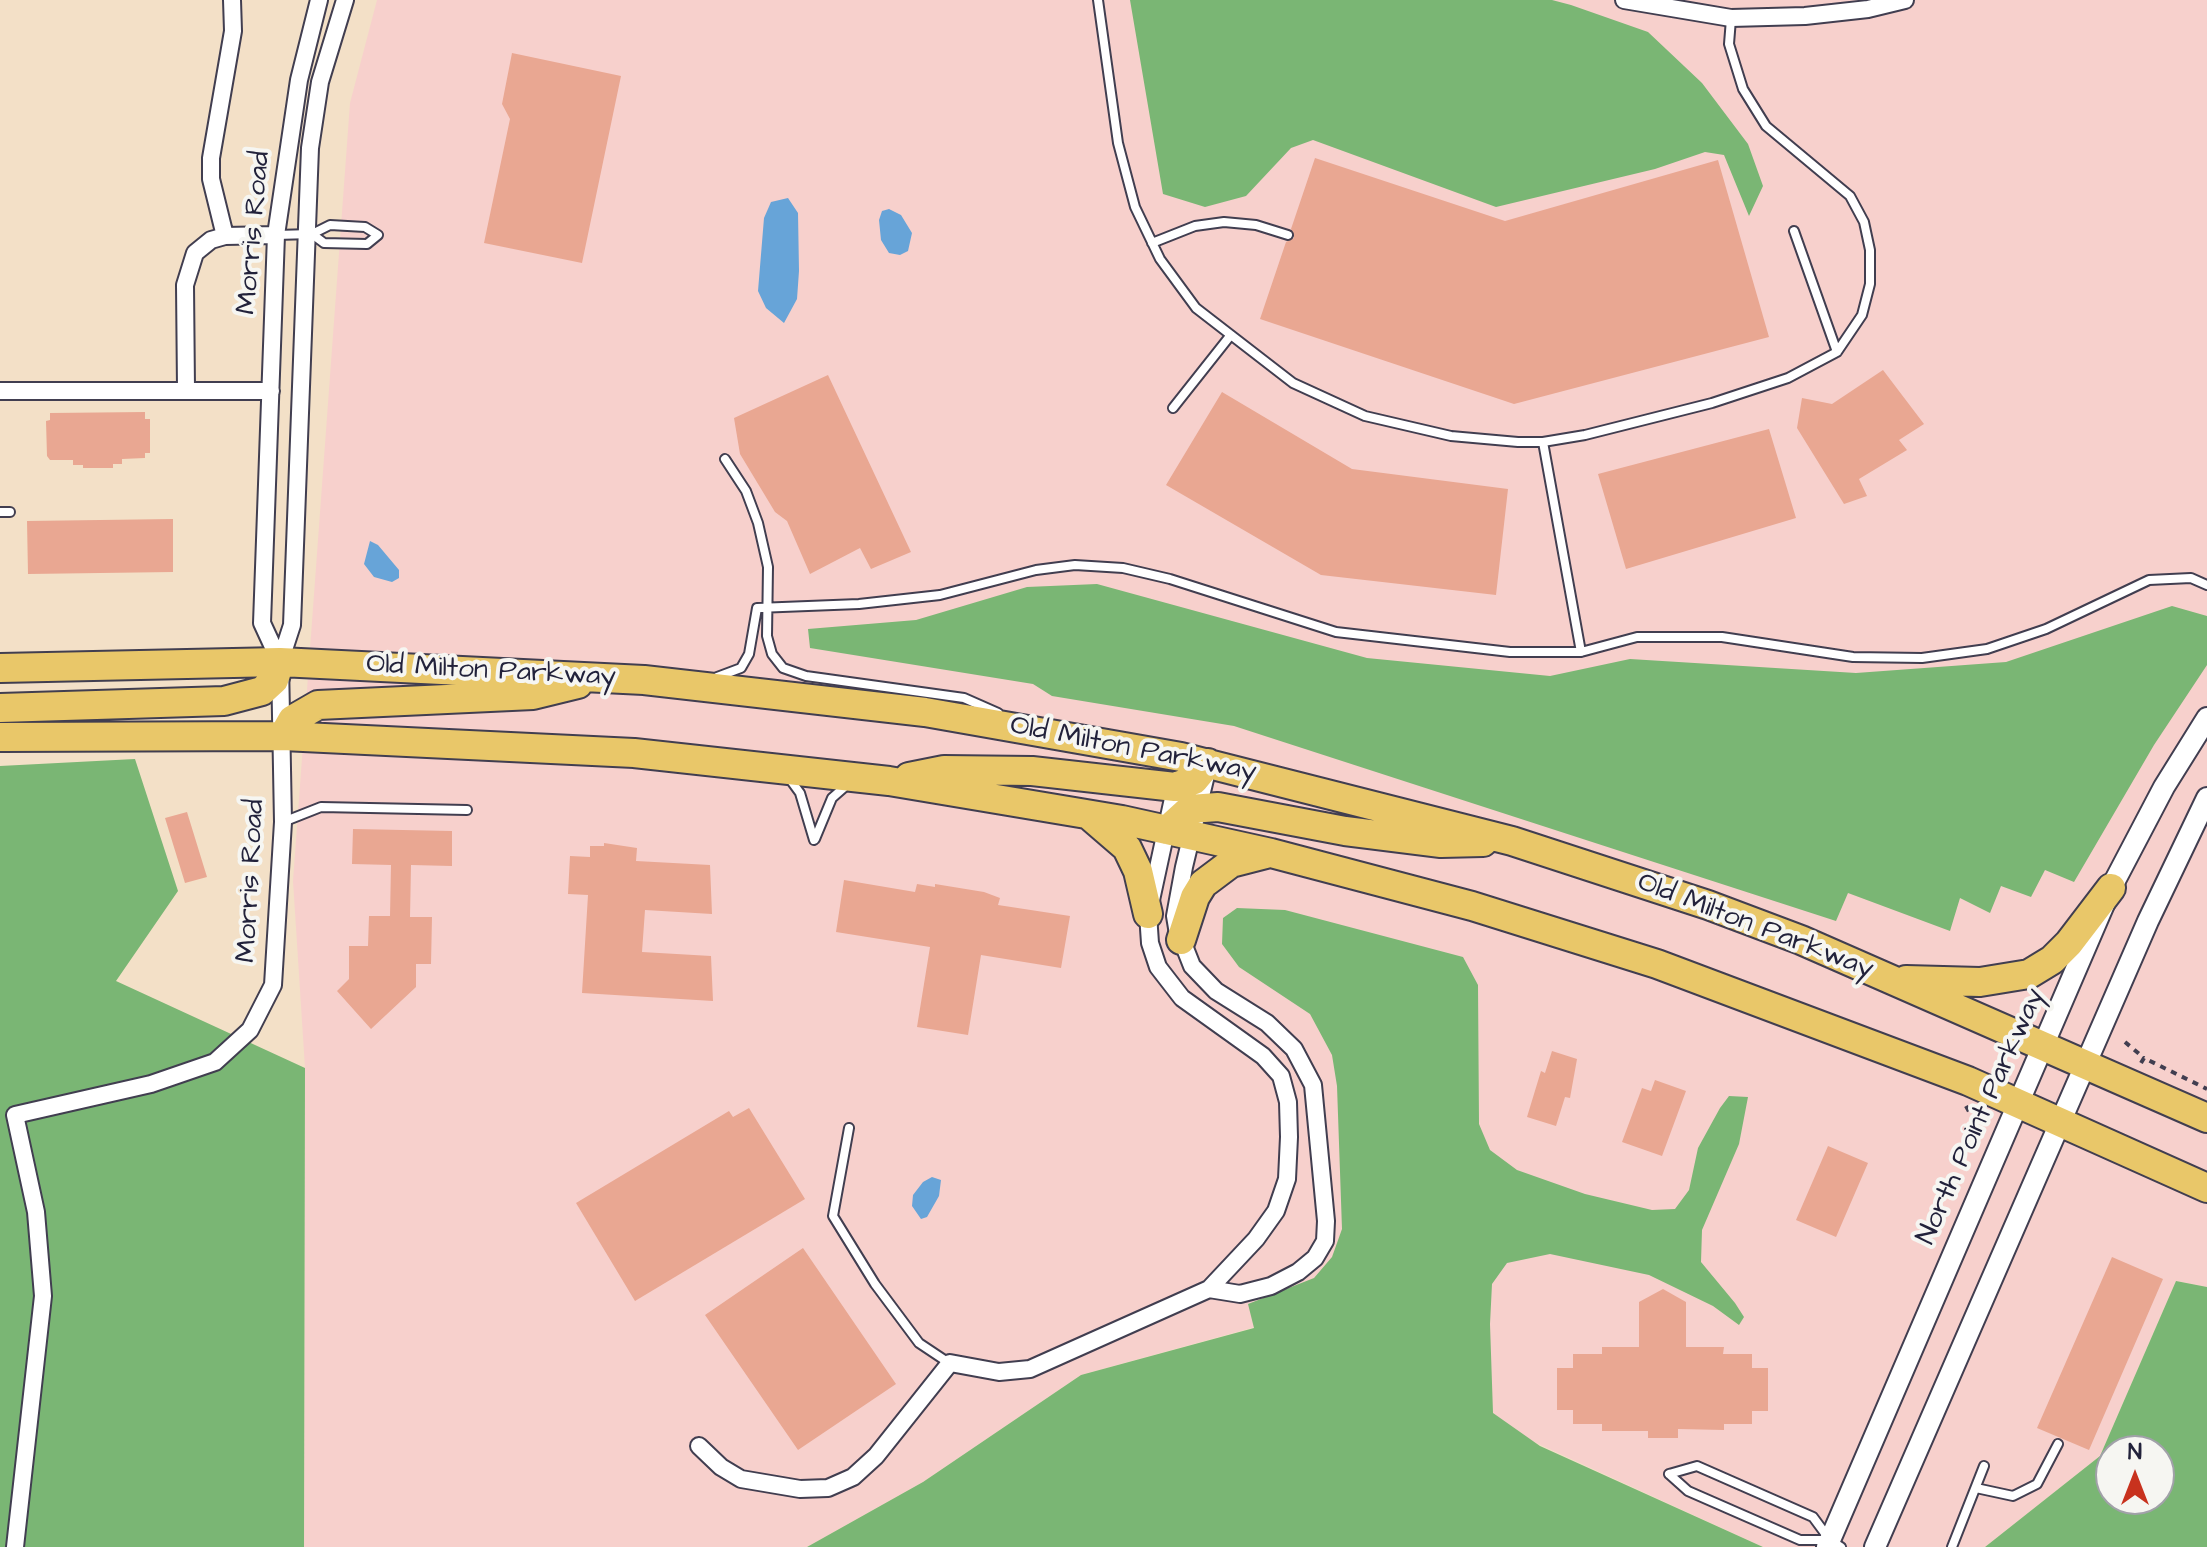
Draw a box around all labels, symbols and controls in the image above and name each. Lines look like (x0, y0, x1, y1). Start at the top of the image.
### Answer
street label: Morris Road (231, 150, 279, 316)
street label: Old Milton Parkway (365, 649, 617, 695)
street label: Old Milton Parkway (1007, 710, 1259, 790)
street label: Morris Road (231, 798, 273, 964)
street label: Old Milton Parkway (1632, 867, 1878, 987)
street label: North Point Parkway (1910, 984, 2054, 1250)
north arrow (2095, 1435, 2175, 1515)
text: N (2128, 1437, 2142, 1468)

